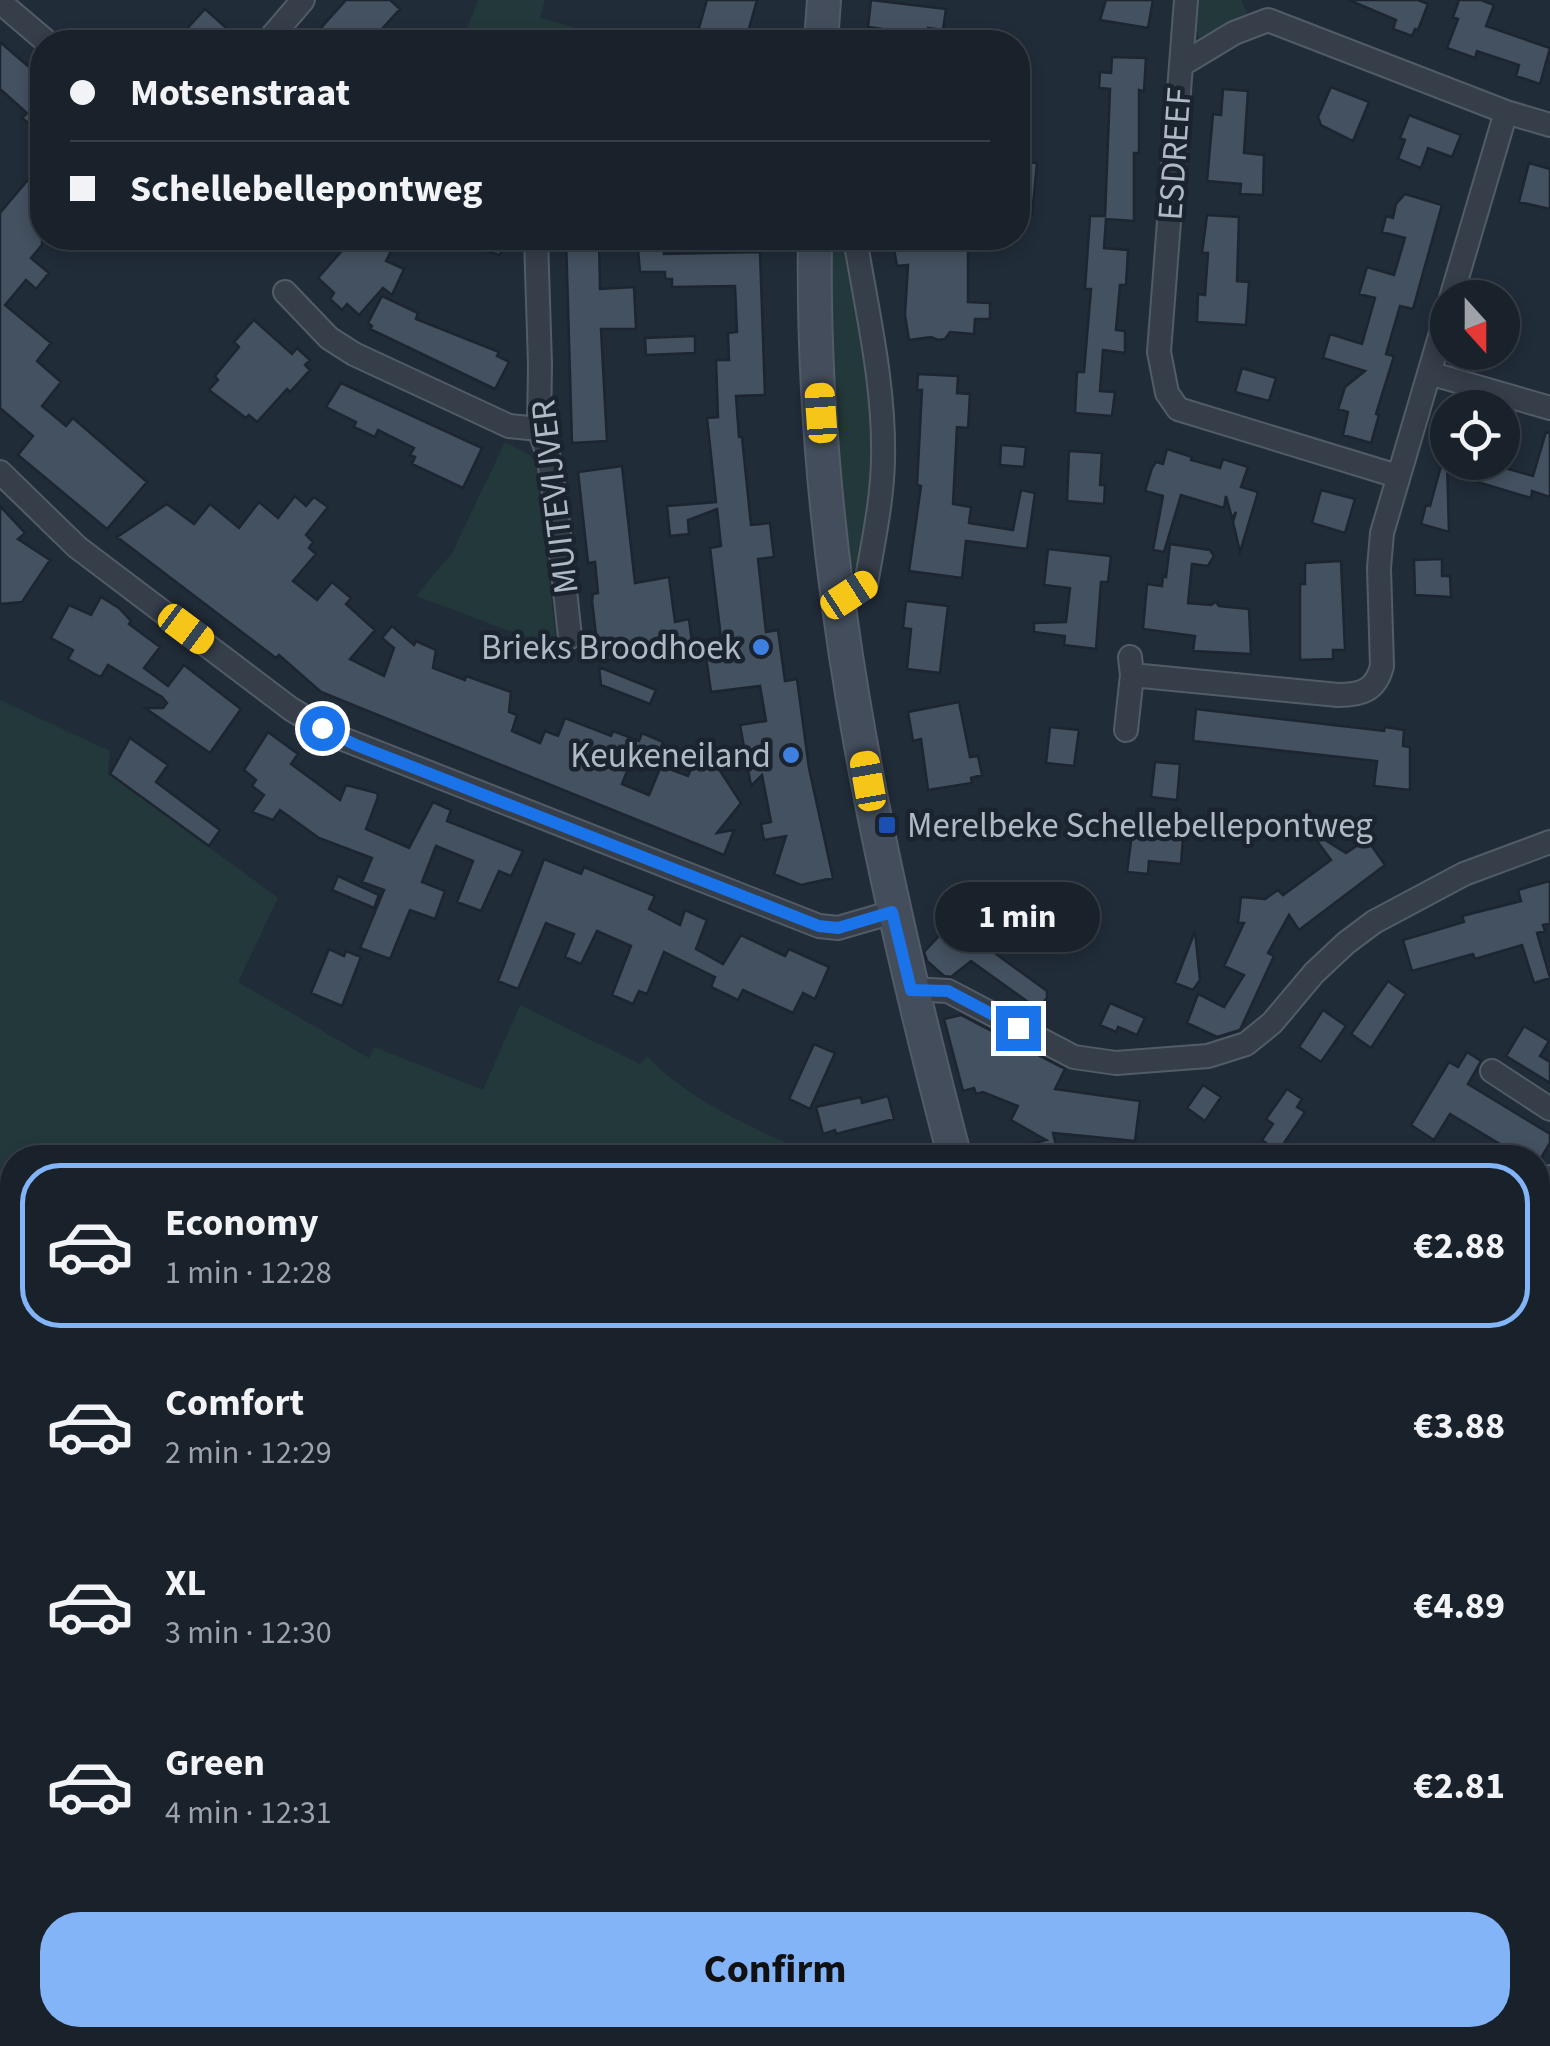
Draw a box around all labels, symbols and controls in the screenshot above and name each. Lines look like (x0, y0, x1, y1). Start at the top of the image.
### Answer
text: Motsenstraat (130, 66, 350, 120)
street label: ESDREEF (1145, 86, 1205, 222)
text: Schellebellepontweg (130, 162, 483, 216)
north arrow (1430, 280, 1520, 370)
map controls (1430, 280, 1520, 480)
car (804, 382, 838, 444)
button: locate (1430, 390, 1520, 480)
street label: MUITEVIJVER (518, 397, 592, 597)
car (816, 566, 882, 624)
car (153, 599, 219, 659)
place label: Brieks Broodhoek (481, 623, 742, 673)
marker: Brieks Broodhoek (750, 636, 772, 658)
route start (300, 706, 345, 751)
place label: Keukeneiland (570, 731, 771, 781)
marker: Keukeneiland (780, 744, 802, 766)
car (848, 749, 888, 813)
place label: Merelbeke Schellebellepontweg (907, 801, 1373, 851)
marker: Merelbeke Schellebellepontweg (876, 814, 898, 836)
callout: 1 min (936, 883, 1100, 953)
text: 1 min (979, 894, 1056, 940)
route end (996, 1006, 1041, 1051)
text: Economy (165, 1196, 318, 1250)
icon: car (45, 1201, 135, 1291)
text: €2.88 (1413, 1219, 1505, 1273)
text: 1 min · 12:28 (165, 1250, 332, 1296)
text: Comfort (165, 1376, 304, 1430)
icon: car (45, 1381, 135, 1471)
text: €3.88 (1413, 1399, 1505, 1453)
text: 2 min · 12:29 (165, 1430, 332, 1476)
text: XL (165, 1556, 206, 1610)
icon: car (45, 1561, 135, 1651)
text: €4.89 (1413, 1579, 1505, 1633)
text: 3 min · 12:30 (165, 1610, 332, 1656)
text: Green (165, 1736, 265, 1790)
icon: car (45, 1741, 135, 1831)
text: €2.81 (1413, 1759, 1505, 1813)
text: 4 min · 12:31 (165, 1790, 332, 1836)
button: Confirm (40, 1912, 1510, 2027)

